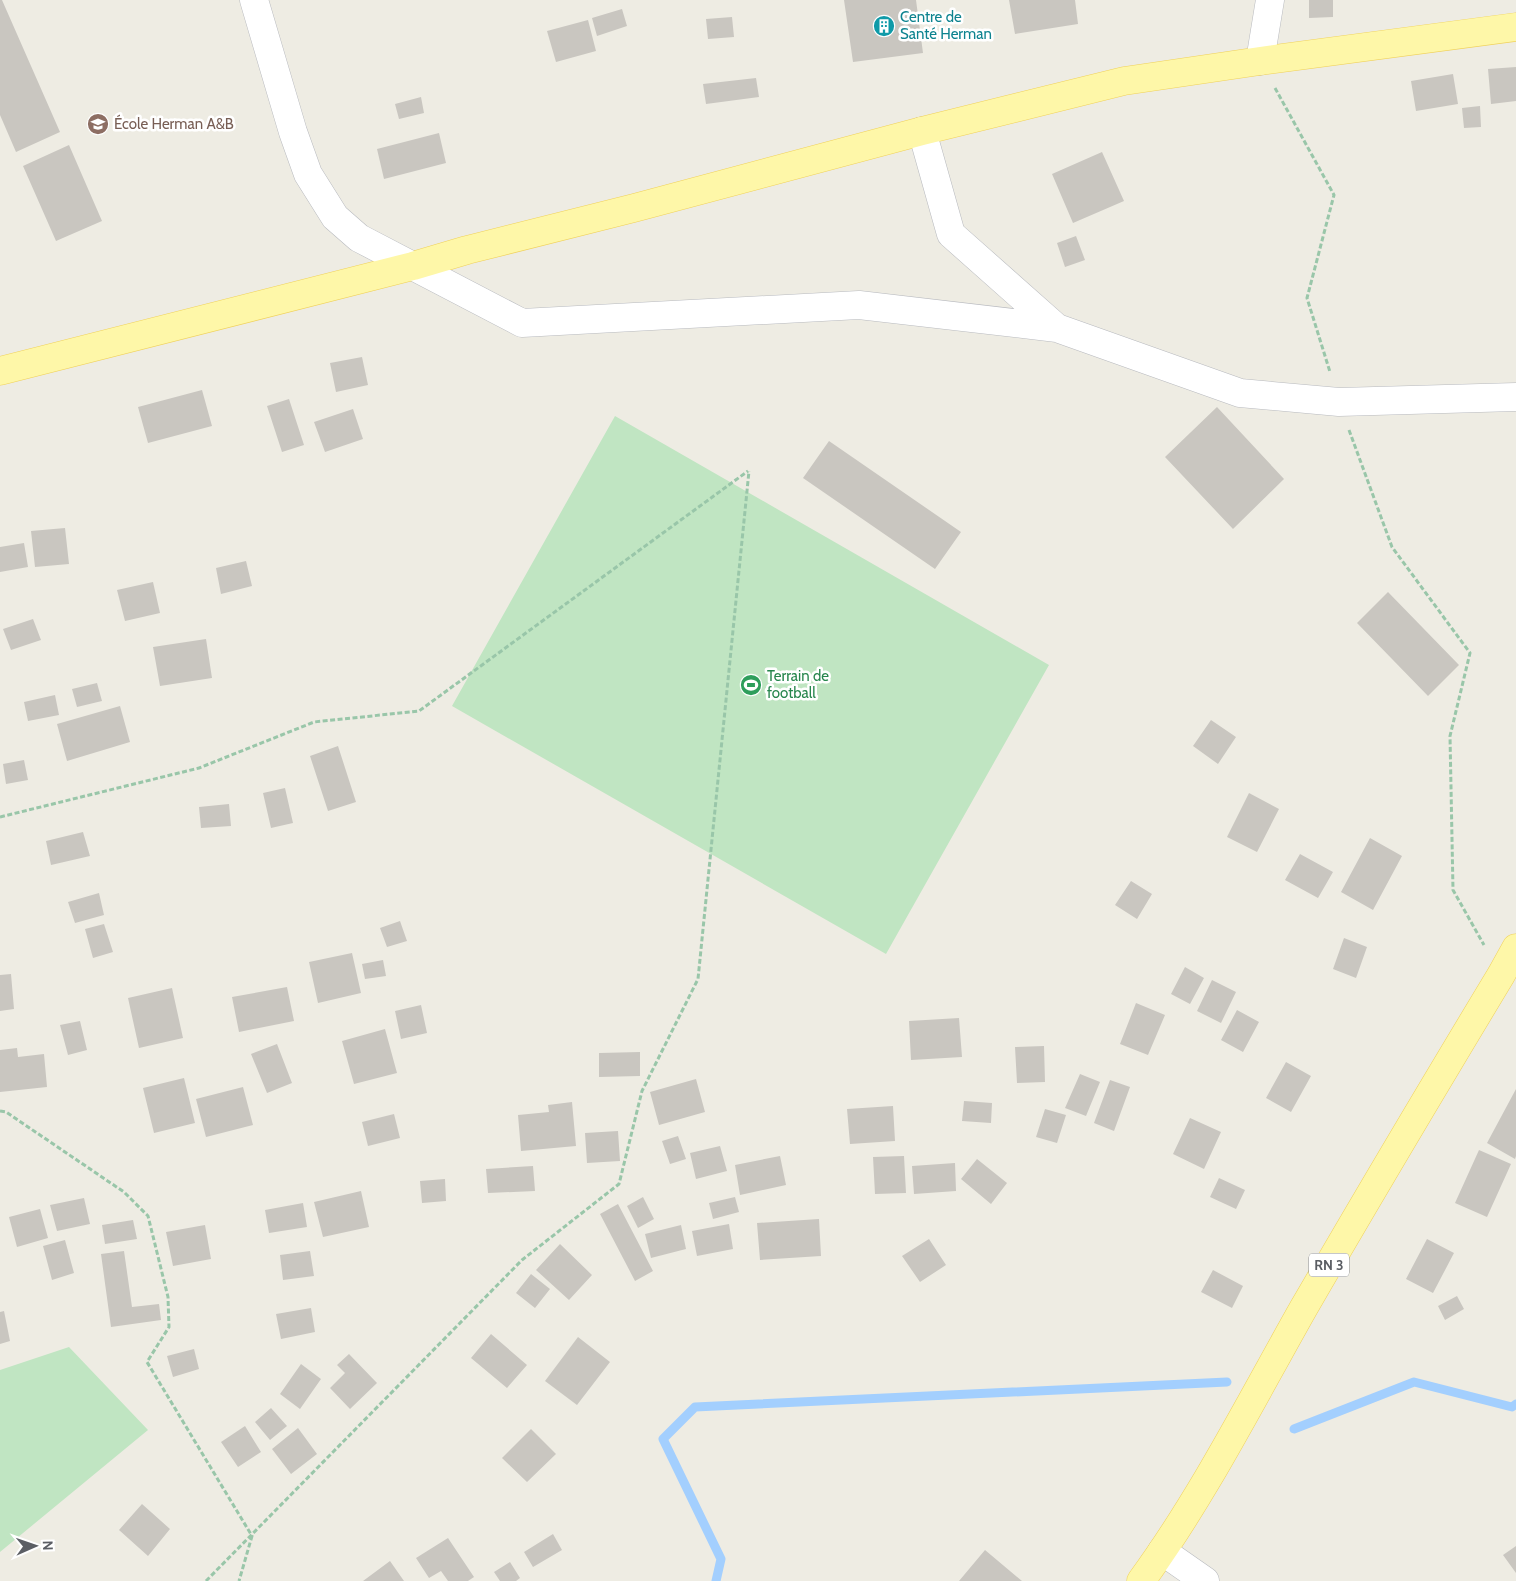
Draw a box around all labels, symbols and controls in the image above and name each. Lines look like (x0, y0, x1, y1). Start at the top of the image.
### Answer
place label: Centre de Santé Herman (900, 8, 992, 43)
building icon: Centre de Santé Herman (872, 14, 896, 38)
school or university icon: École Herman A&B (86, 112, 110, 136)
place label: École Herman A&B (114, 114, 234, 133)
place label: Terrain de football (767, 667, 829, 702)
sports icon: Terrain de football (739, 673, 763, 697)
road number: RN 3 (1309, 1254, 1349, 1276)
north arrow (10, 1521, 60, 1571)
text: N (39, 1540, 57, 1551)

